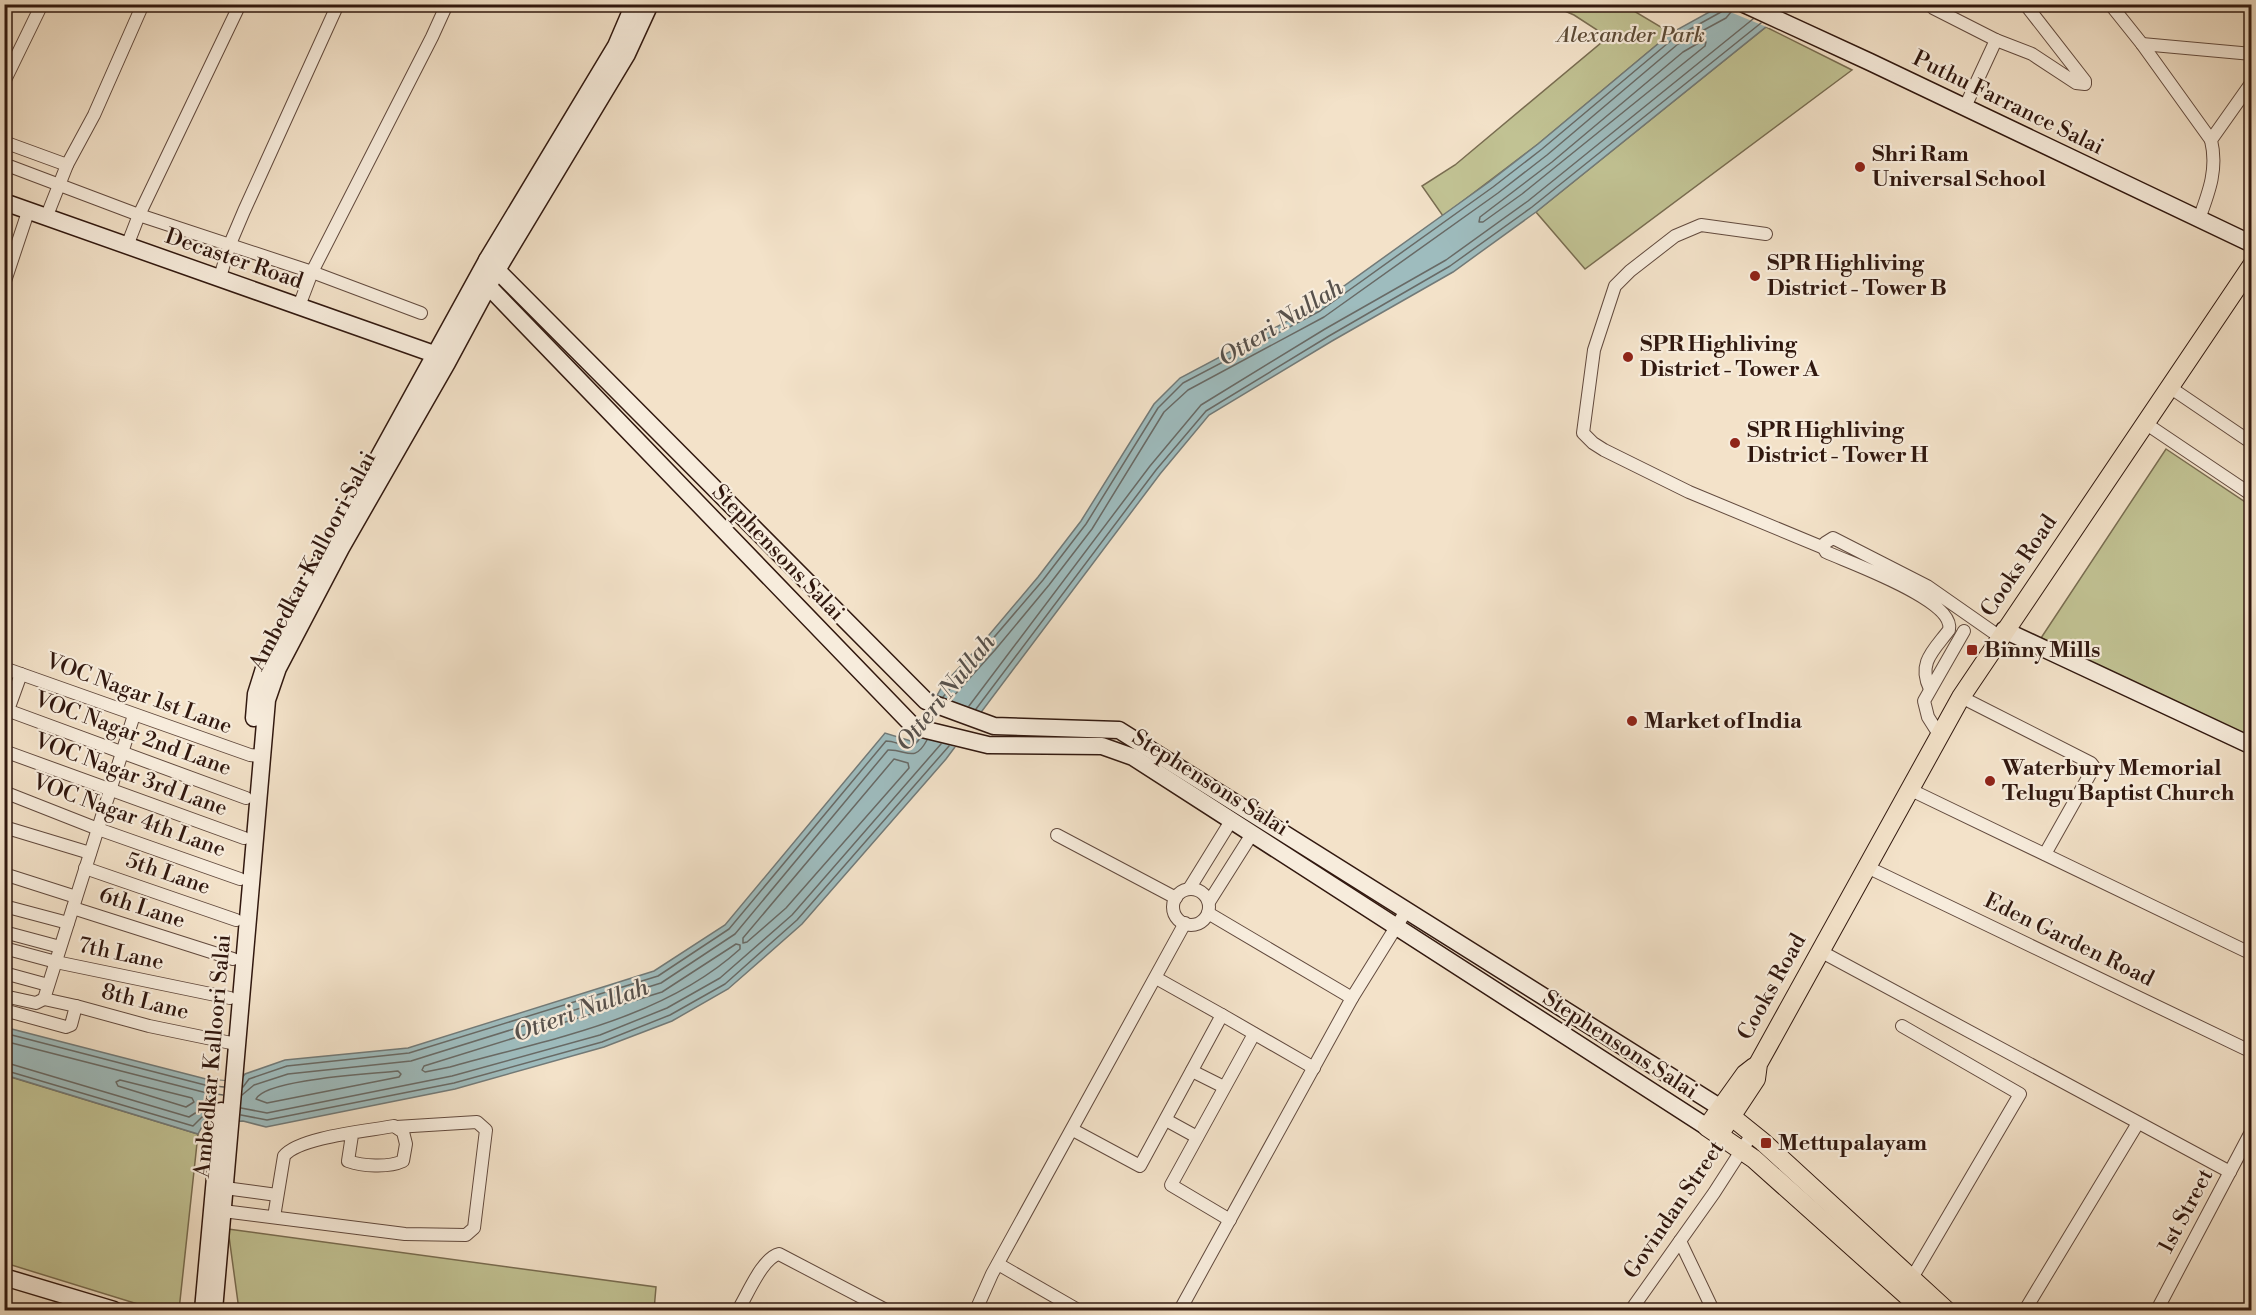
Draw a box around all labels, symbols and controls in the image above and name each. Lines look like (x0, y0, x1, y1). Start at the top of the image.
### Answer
park label: Alexander Park (1555, 22, 1705, 49)
street label: Puthu Farrance Salai (1908, 45, 2108, 161)
place label: Shri Ram Universal School (1872, 141, 2046, 193)
marker: Shri Ram Universal School (1853, 160, 1867, 174)
street label: Decaster Road (162, 223, 307, 295)
place label: SPR Highliving District - Tower B (1767, 250, 1947, 302)
marker: SPR Highliving District - Tower B (1748, 269, 1762, 283)
water label: Otteri Nullah (1213, 272, 1350, 373)
place label: SPR Highliving District - Tower A (1640, 331, 1820, 383)
marker: SPR Highliving District - Tower A (1621, 350, 1635, 364)
place label: SPR Highliving District - Tower H (1747, 417, 1929, 469)
marker: SPR Highliving District - Tower H (1728, 436, 1742, 450)
street label: Ambedkar Kalloori Salai (243, 447, 382, 676)
street label: Stephensons Salai (706, 479, 850, 627)
street label: Cooks Road (1975, 509, 2063, 622)
water label: Otteri Nullah (890, 628, 1003, 758)
place label: Binny Mills (1984, 637, 2101, 664)
marker: Binny Mills (1965, 643, 1979, 657)
street label: VOC Nagar 1st Lane (41, 647, 236, 740)
street label: VOC Nagar 2nd Lane (30, 686, 235, 782)
place label: Market of India (1644, 708, 1803, 735)
marker: Market of India (1625, 714, 1639, 728)
street label: Stephensons Salai (1127, 724, 1293, 842)
street label: VOC Nagar 3rd Lane (30, 727, 231, 822)
place label: Waterbury Memorial Telugu Baptist Church (2001, 755, 2235, 807)
street label: VOC Nagar 4th Lane (28, 768, 229, 863)
marker: Waterbury Memorial Telugu Baptist Church (1983, 774, 1997, 788)
street label: 5th Lane (122, 847, 214, 901)
street label: 6th Lane (96, 881, 188, 935)
street label: Eden Garden Road (1980, 887, 2159, 993)
street label: Cooks Road (1732, 929, 1813, 1045)
street label: 7th Lane (76, 932, 166, 976)
street label: Ambedkar Kalloori Salai (189, 933, 237, 1180)
water label: Otteri Nullah (509, 972, 653, 1049)
street label: 8th Lane (99, 978, 191, 1026)
street label: Stephensons Salai (1537, 985, 1703, 1105)
place label: Mettupalayam (1778, 1130, 1927, 1157)
street label: Govindan Street (1618, 1136, 1730, 1284)
marker: Mettupalayam (1759, 1136, 1773, 1150)
street label: 1st Street (2153, 1164, 2219, 1258)

